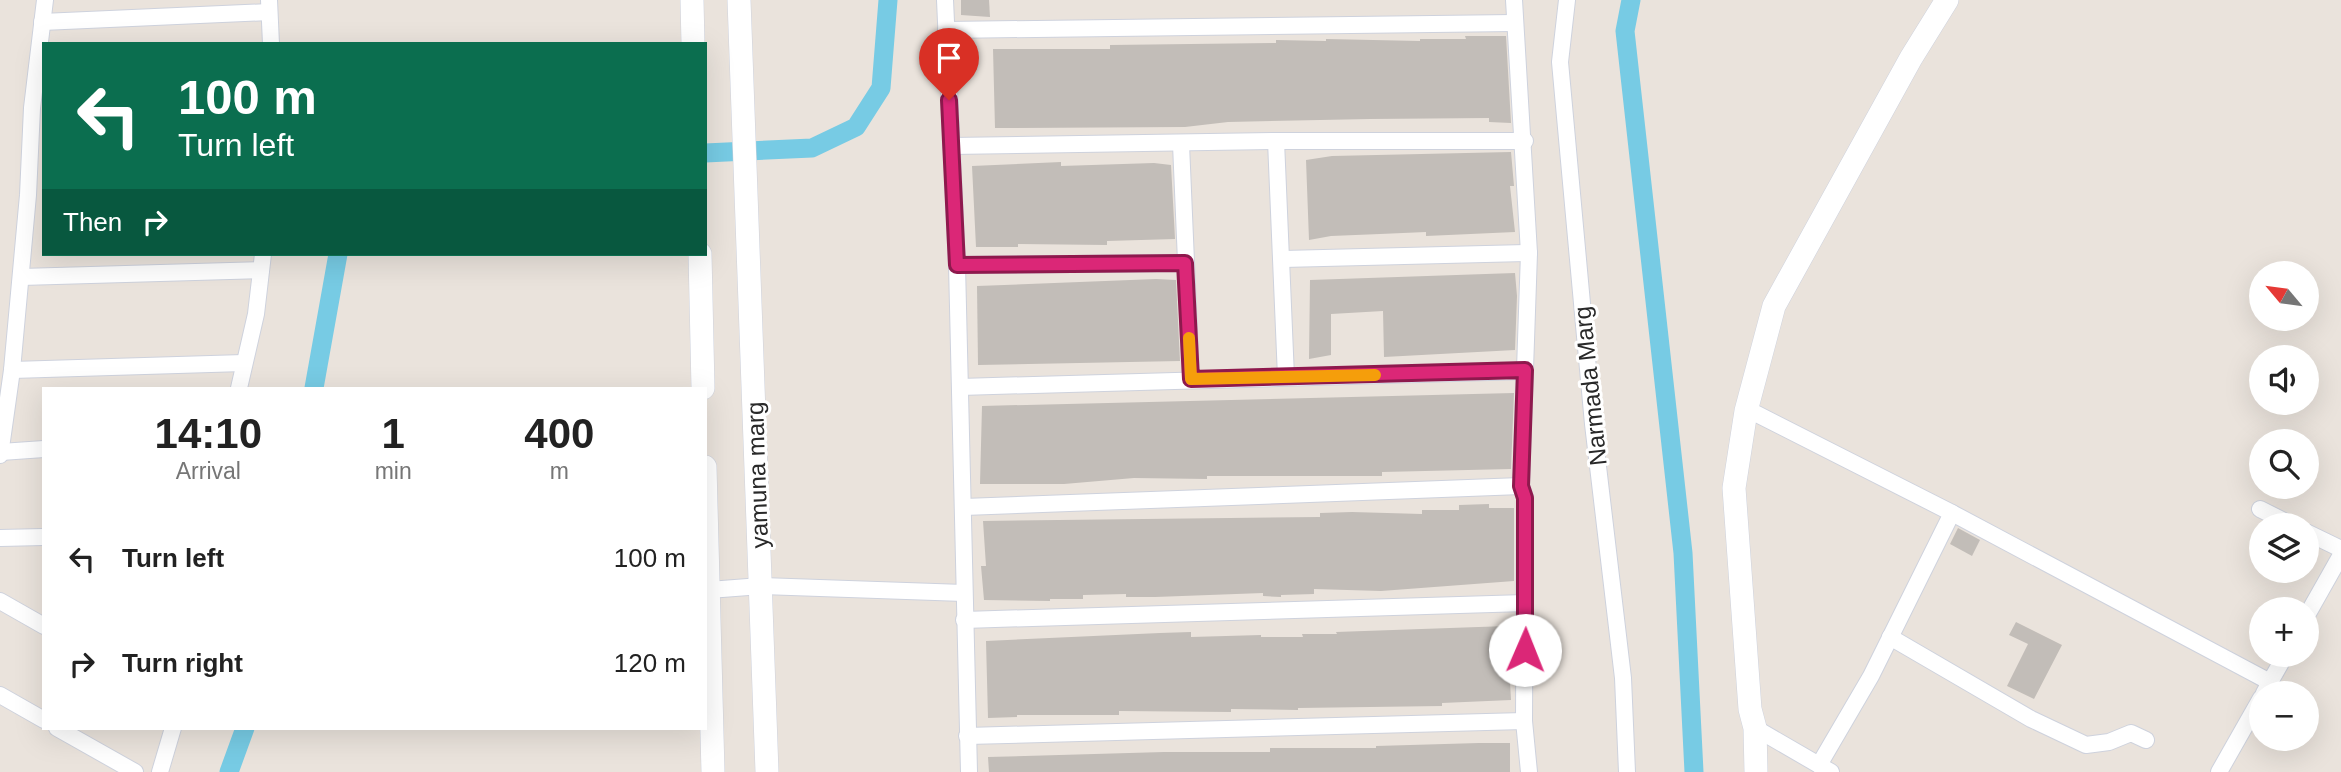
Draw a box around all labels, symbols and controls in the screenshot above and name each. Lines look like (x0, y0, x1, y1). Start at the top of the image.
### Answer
pin (919, 28, 979, 100)
icon: arrive (930, 39, 968, 77)
icon: left (63, 70, 154, 161)
text: 100 m (178, 70, 317, 124)
text: Turn left (178, 127, 294, 163)
icon: right (136, 203, 174, 241)
text: Then (63, 207, 122, 237)
north arrow (2249, 261, 2319, 331)
map controls (2249, 261, 2319, 751)
street label: Narmada Marg (1568, 305, 1612, 467)
button: sound (2249, 345, 2319, 415)
street label: yamuna marg (741, 401, 773, 549)
text: 14:10 (155, 410, 262, 457)
text: 1 (381, 410, 405, 457)
text: 400 (524, 410, 594, 457)
button: search (2249, 429, 2319, 499)
text: Arrival (176, 458, 241, 484)
text: min (375, 458, 412, 484)
text: m (550, 458, 569, 484)
button: layers (2249, 513, 2319, 583)
icon: left (63, 540, 101, 578)
text: Turn left (122, 543, 224, 573)
text: 100 m (614, 543, 686, 573)
button: + (2249, 597, 2319, 667)
position arrow (1488, 613, 1562, 687)
icon: right (63, 645, 101, 683)
text: Turn right (122, 648, 243, 678)
text: 120 m (614, 648, 686, 678)
button: − (2249, 681, 2319, 751)

